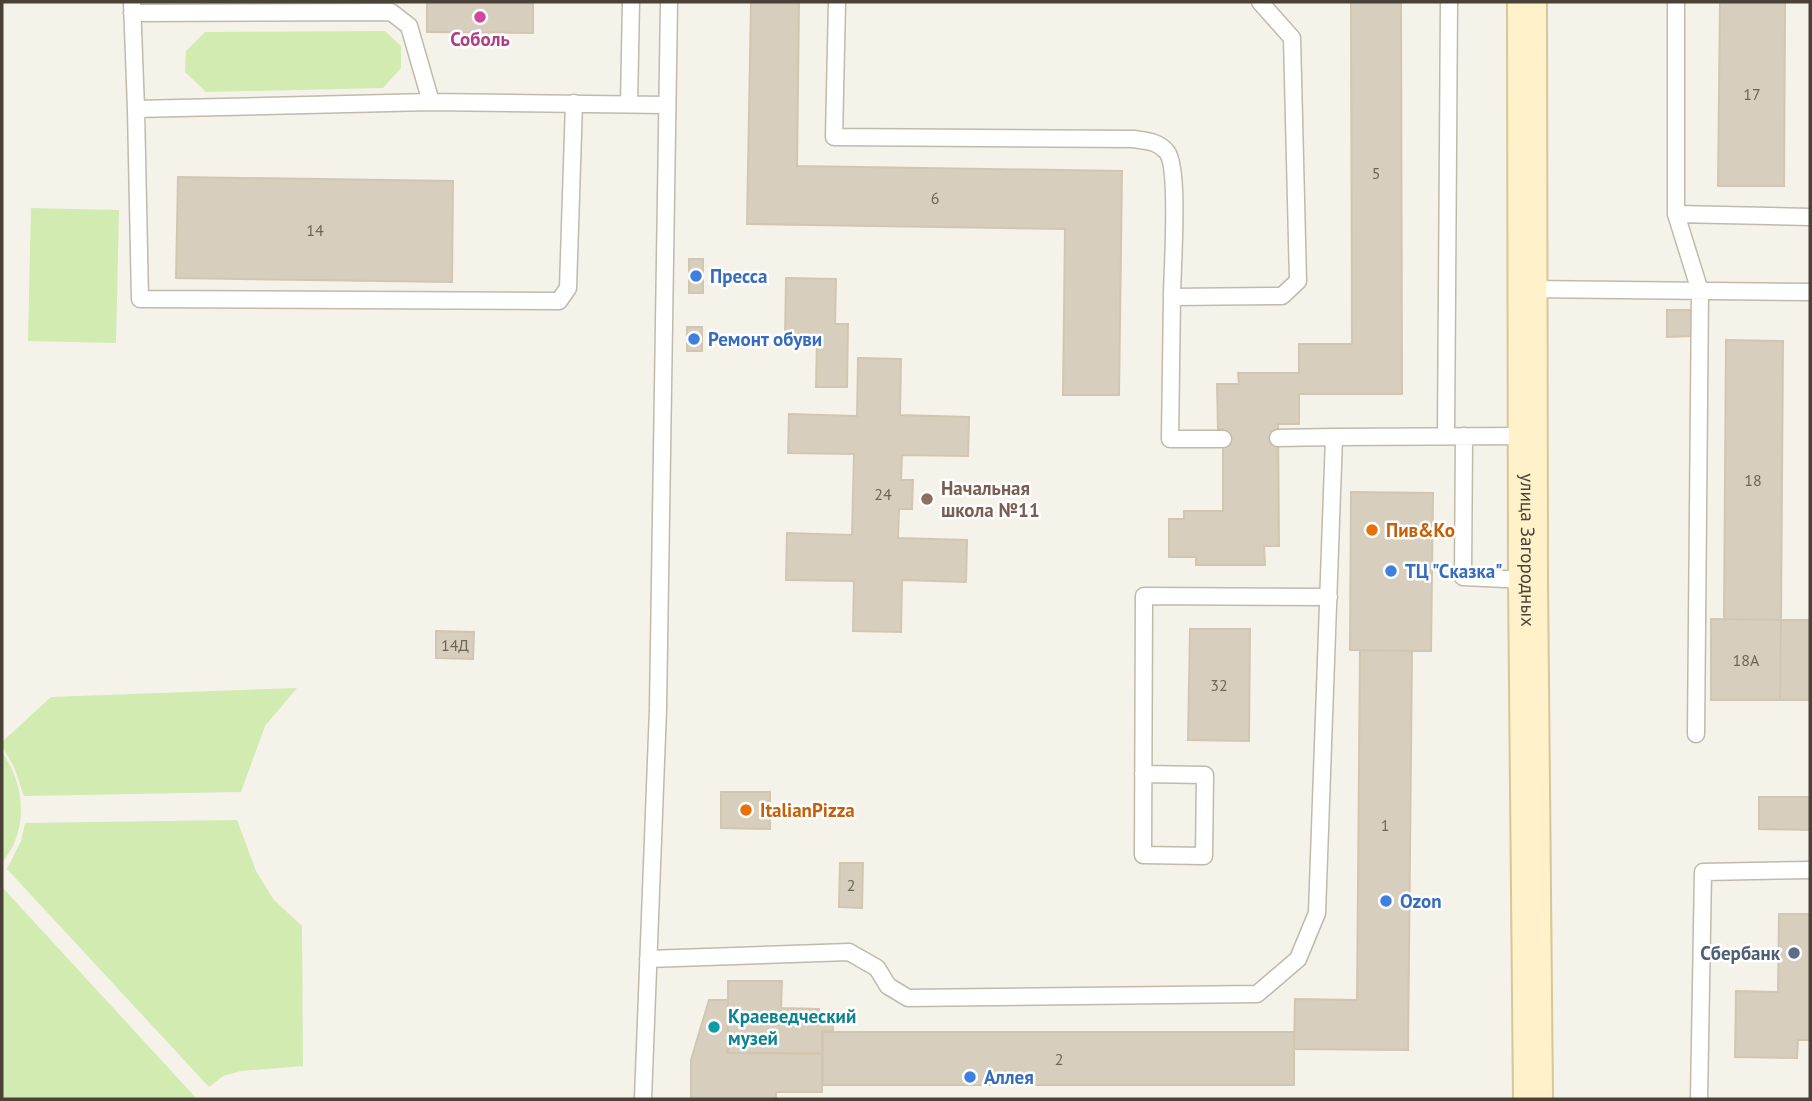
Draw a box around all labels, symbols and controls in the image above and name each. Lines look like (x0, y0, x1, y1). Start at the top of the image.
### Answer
marker: Соболь (472, 9, 488, 25)
place label: Соболь (450, 27, 510, 51)
house number: 17 (1743, 84, 1761, 104)
house number: 5 (1372, 163, 1380, 183)
house number: 6 (931, 188, 939, 208)
house number: 14 (306, 220, 324, 240)
place label: Пресса (710, 264, 768, 288)
marker: Пресса (688, 268, 704, 284)
place label: Ремонт обуви (708, 327, 822, 351)
marker: Ремонт обуви (686, 331, 702, 347)
house number: 18 (1744, 470, 1762, 490)
street label: улица Загородных (1516, 473, 1540, 627)
place label: Начальная школа №11 (941, 476, 1040, 522)
house number: 24 (874, 484, 892, 504)
marker: Начальная школа №11 (919, 491, 935, 507)
place label: Пив&Ко (1386, 518, 1455, 542)
marker: Пив&Ко (1364, 522, 1380, 538)
place label: ТЦ "Сказка" (1405, 559, 1503, 583)
marker: ТЦ "Сказка" (1383, 563, 1399, 579)
house number: 14Д (441, 635, 469, 655)
house number: 18А (1733, 650, 1760, 670)
house number: 32 (1210, 675, 1228, 695)
place label: ItalianPizza (760, 798, 855, 822)
marker: ItalianPizza (738, 802, 754, 818)
house number: 1 (1381, 815, 1389, 835)
house number: 2 (847, 875, 855, 895)
place label: Ozon (1400, 889, 1442, 913)
marker: Ozon (1378, 893, 1394, 909)
place label: Сбербанк (1700, 941, 1781, 965)
marker: Сбербанк (1786, 945, 1802, 961)
place label: Краеведческий музей (728, 1004, 856, 1050)
marker: Краеведческий музей (706, 1019, 722, 1035)
house number: 2 (1055, 1049, 1063, 1069)
place label: Аллея (984, 1065, 1034, 1089)
marker: Аллея (962, 1069, 978, 1085)

